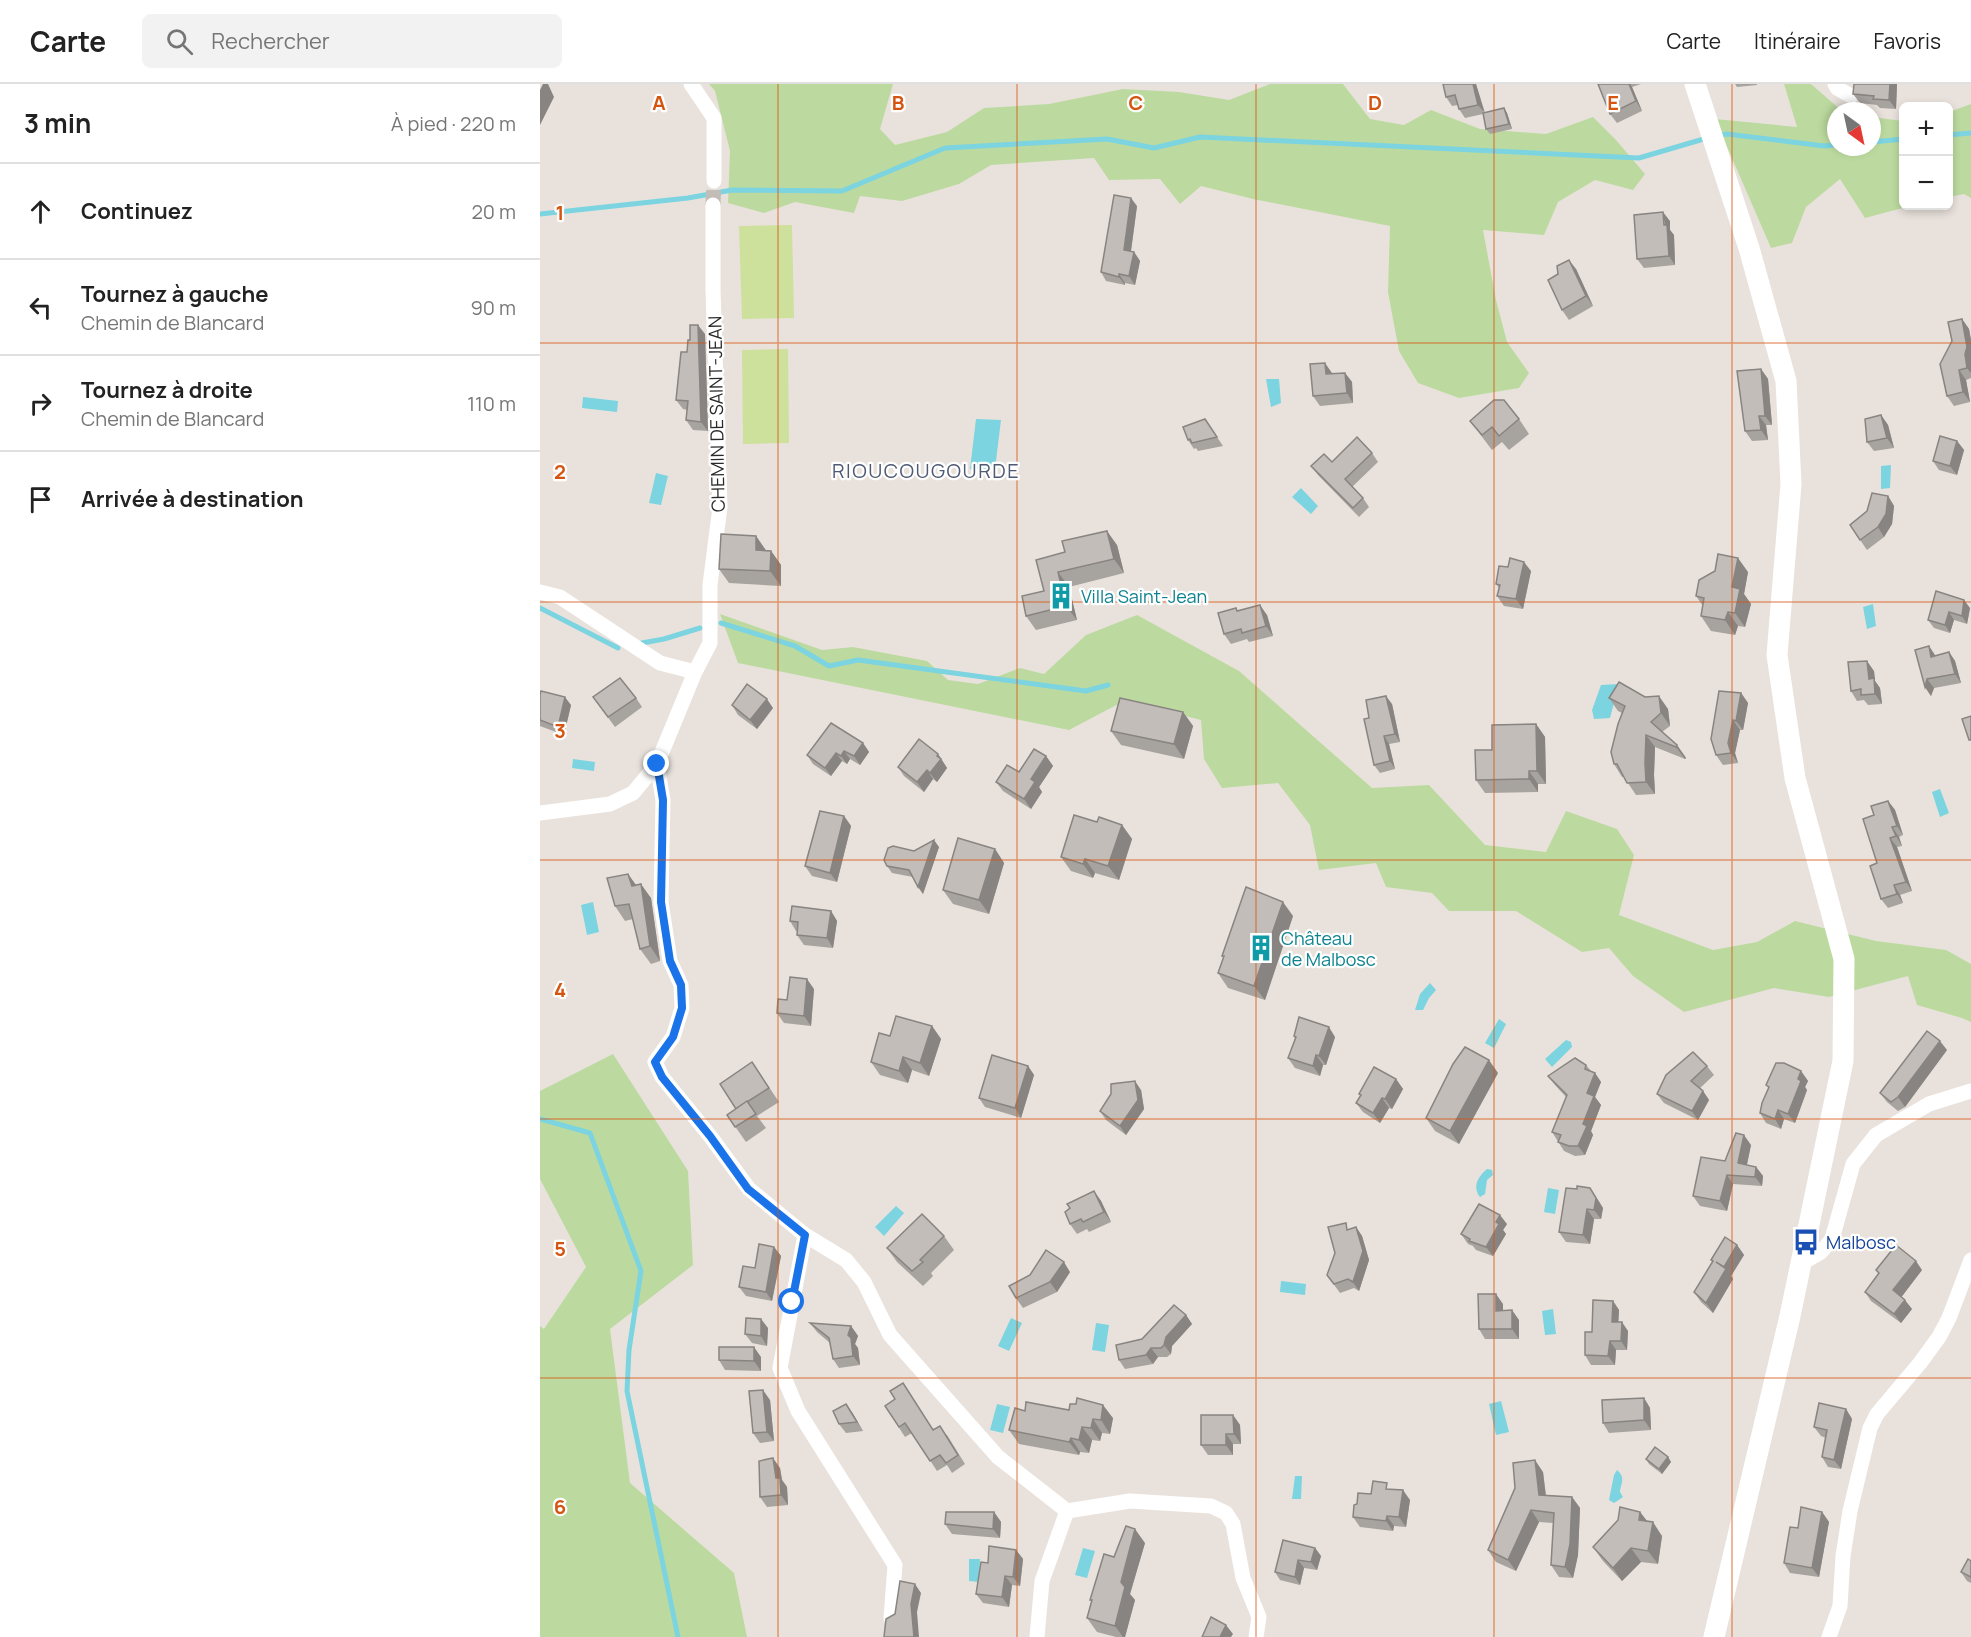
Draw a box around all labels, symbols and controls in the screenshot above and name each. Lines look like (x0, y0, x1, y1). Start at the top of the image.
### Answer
search box (142, 14, 562, 68)
text: Carte (30, 22, 106, 60)
icon: search (163, 25, 196, 58)
text: Rechercher (211, 26, 330, 56)
text: Carte (1667, 27, 1721, 55)
text: Itinéraire (1754, 27, 1840, 55)
text: Favoris (1873, 27, 1941, 55)
text: A (652, 89, 666, 116)
text: B (892, 89, 905, 116)
text: C (1129, 89, 1143, 116)
text: D (1368, 89, 1382, 116)
text: E (1607, 89, 1619, 116)
north arrow (1827, 102, 1881, 156)
map controls (1899, 102, 1953, 210)
button: + (1899, 102, 1953, 156)
text: 3 min (24, 105, 91, 141)
text: À pied · 220 m (391, 110, 516, 137)
button: − (1899, 156, 1953, 210)
icon: ahead (24, 195, 57, 228)
text: Continuez (81, 196, 193, 226)
text: 20 m (471, 198, 516, 225)
text: 1 (556, 199, 564, 226)
text: Tournez à gauche (81, 279, 268, 309)
icon: left (24, 291, 57, 324)
text: 90 m (470, 294, 516, 321)
text: Chemin de Blancard (81, 309, 264, 336)
street label: CHEMIN DE SAINT-JEAN (702, 316, 730, 512)
text: Tournez à droite (81, 375, 253, 405)
icon: right (24, 387, 57, 420)
text: 110 m (467, 390, 516, 417)
text: Chemin de Blancard (81, 405, 264, 432)
district label: RIOUCOUGOURDE (832, 457, 1020, 484)
text: 2 (554, 458, 566, 485)
icon: arrive (24, 483, 57, 516)
text: Arrivée à destination (81, 484, 304, 514)
building icon: Villa Saint-Jean (1046, 581, 1076, 611)
place label: Villa Saint-Jean (1081, 584, 1207, 608)
text: 3 (554, 717, 566, 744)
route end (643, 750, 669, 776)
place label: Château de Malbosc (1281, 926, 1376, 971)
building icon: Château de Malbosc (1246, 933, 1276, 963)
text: 4 (554, 976, 566, 1003)
bus stop icon: Malbosc (1791, 1227, 1821, 1257)
place label: Malbosc (1826, 1230, 1896, 1254)
text: 5 (554, 1235, 566, 1262)
route start (778, 1288, 804, 1314)
text: 6 (554, 1493, 566, 1520)

